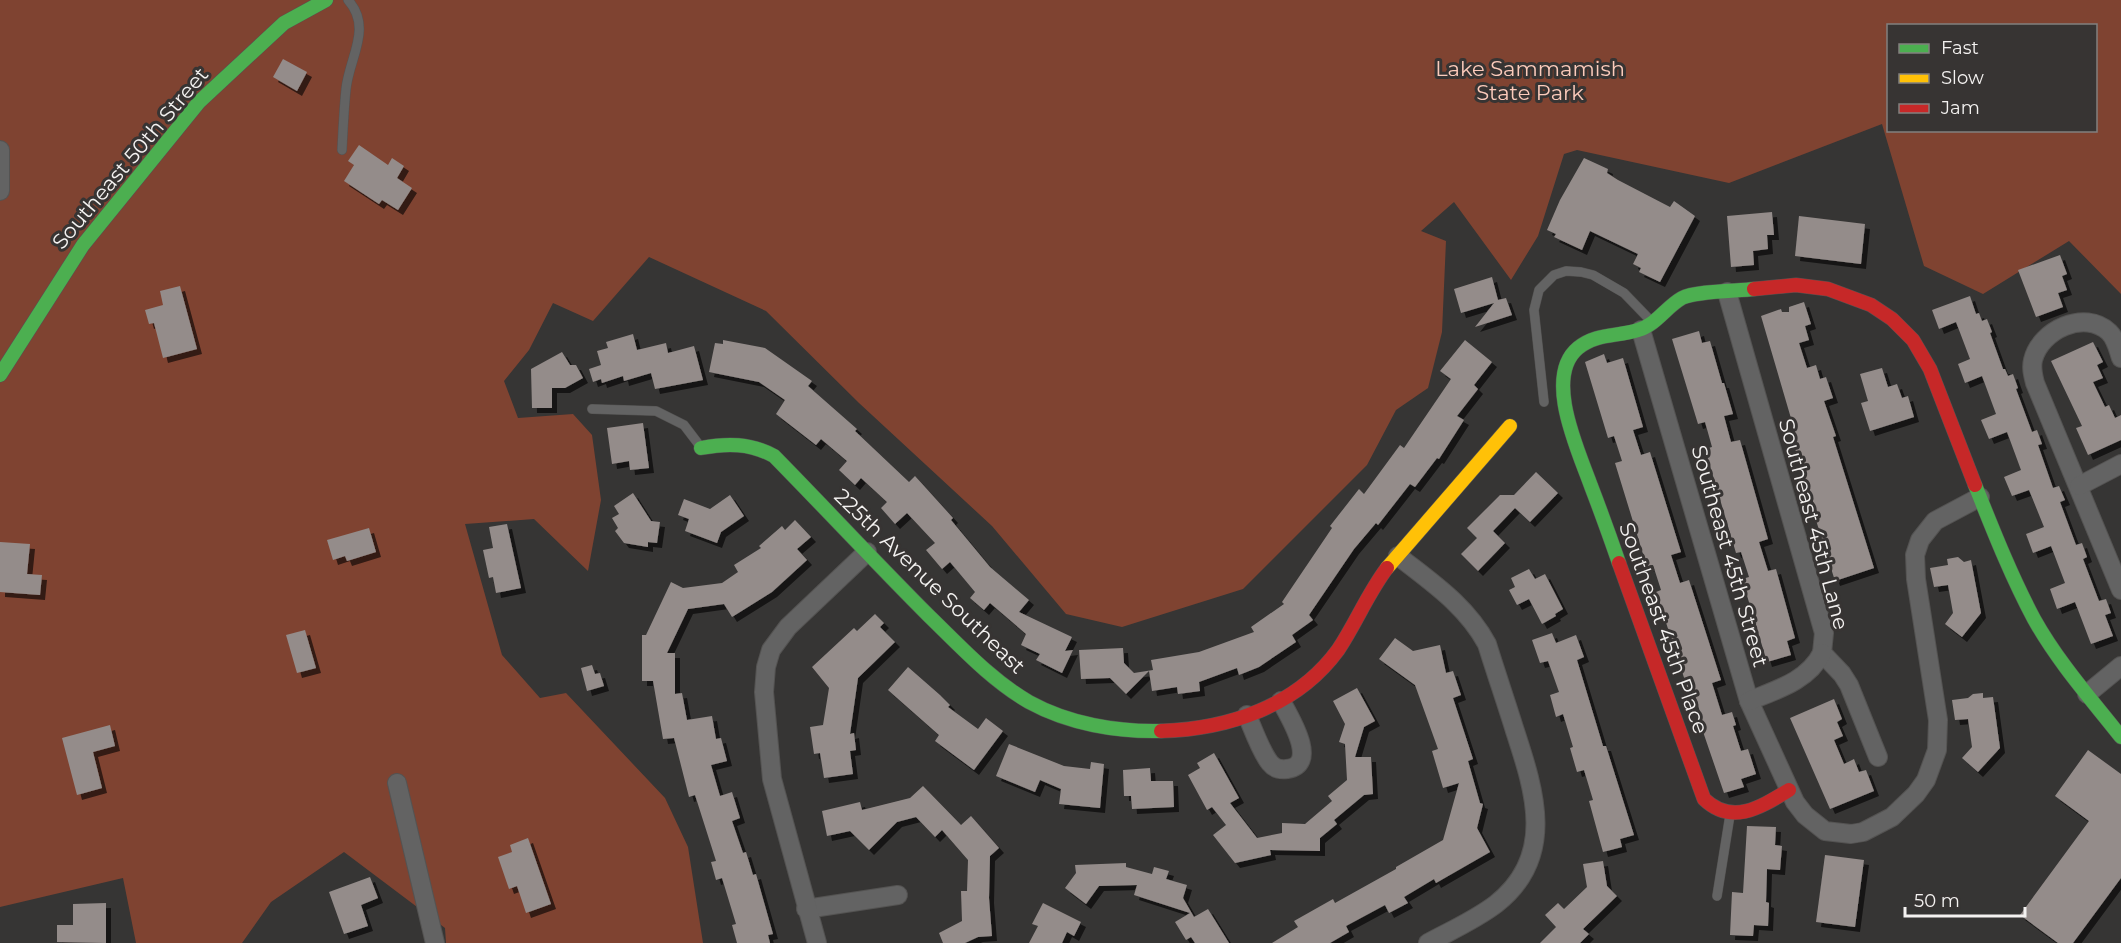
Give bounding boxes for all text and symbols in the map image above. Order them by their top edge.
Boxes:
legend [1887,24,2097,132]
text: Fast [1941,37,1979,59]
park label: Lake Sammamish State Park [1435,56,1625,105]
street label: Southeast 50th Street [47,62,213,254]
text: Slow [1941,67,1984,89]
text: Jam [1940,97,1980,119]
street label: Southeast 45th Lane [1774,416,1854,632]
street label: Southeast 45th Street [1686,442,1774,670]
street label: 225th Avenue Southeast [830,483,1030,679]
street label: Southeast 45th Place [1614,519,1714,737]
scale bar [1905,880,2025,918]
text: 50 m [1914,890,1960,912]

